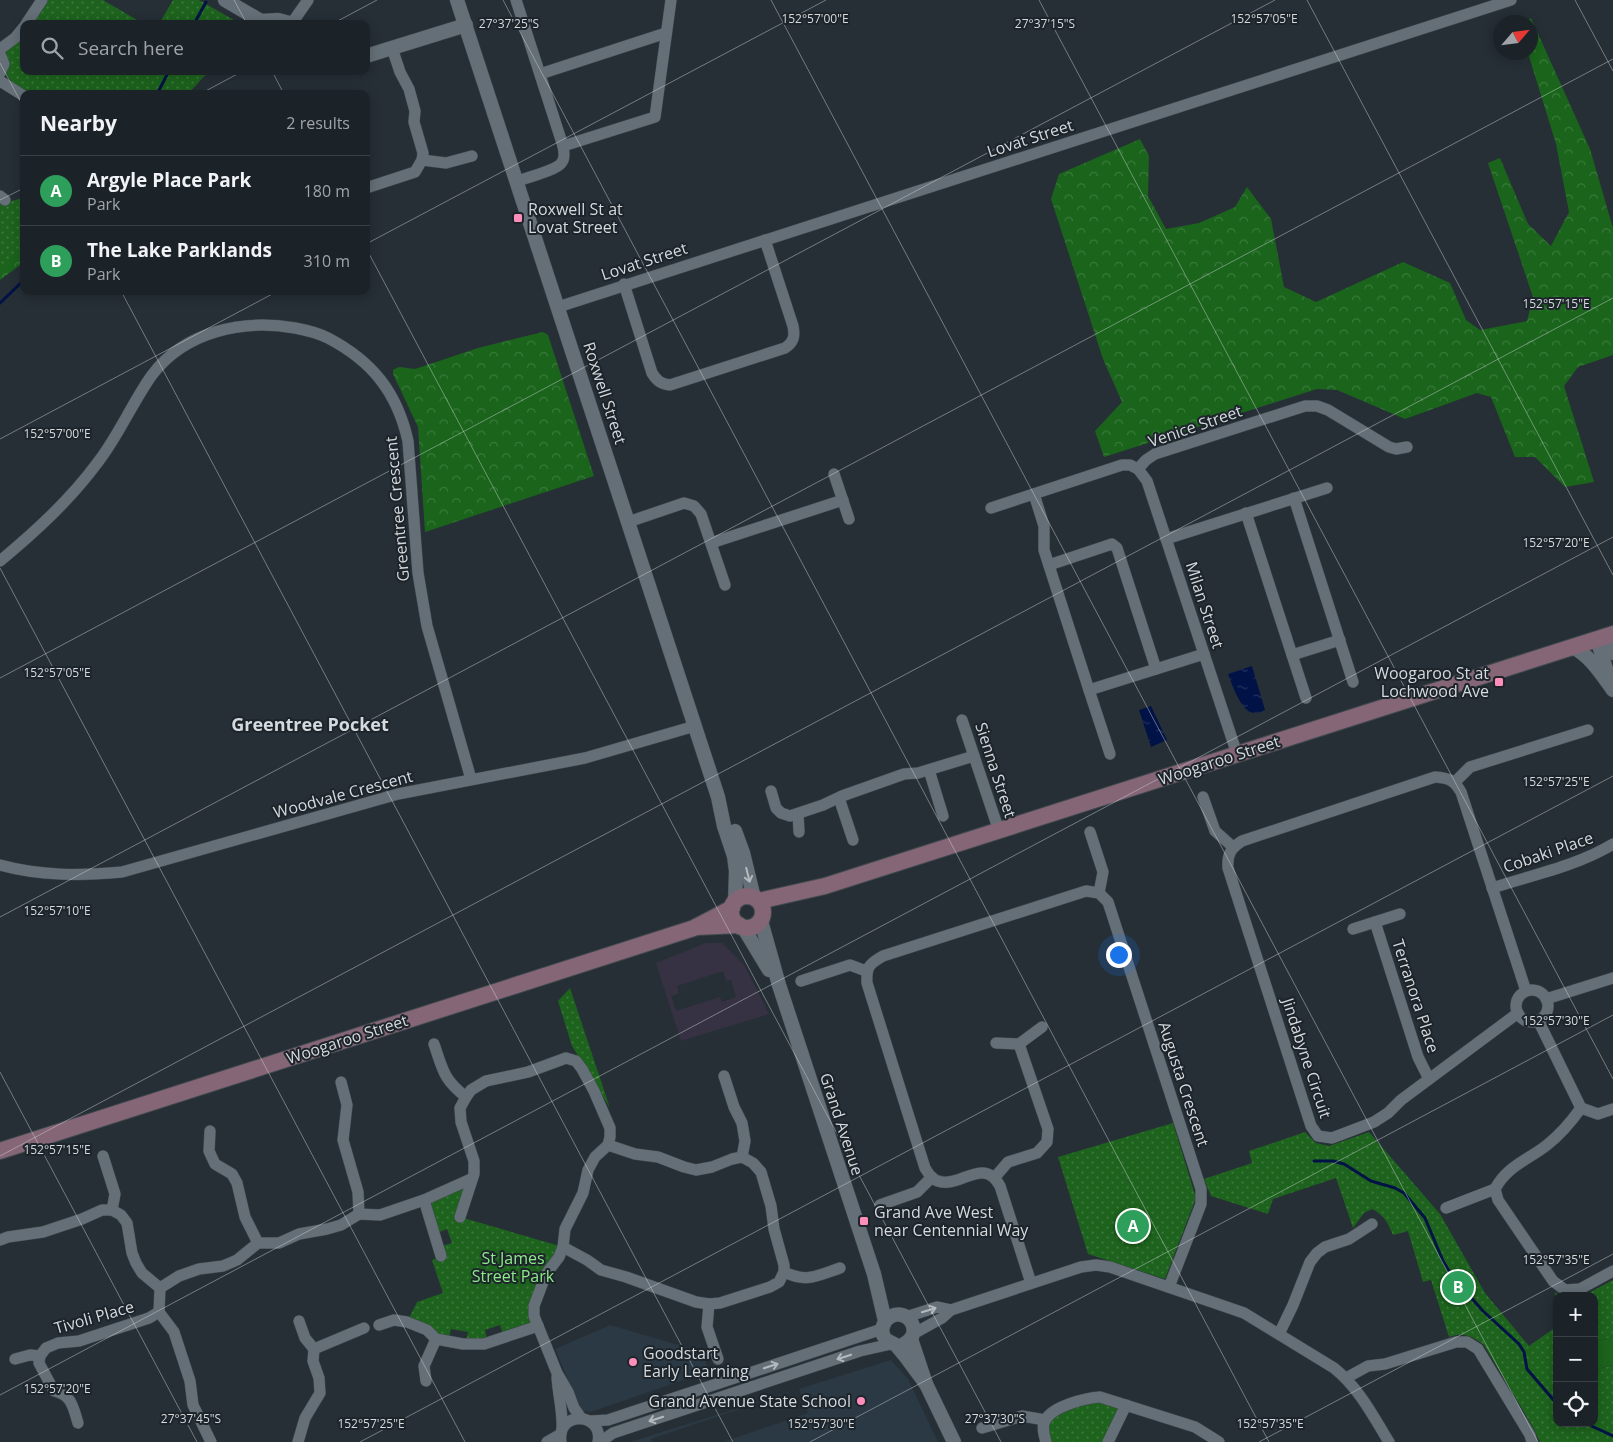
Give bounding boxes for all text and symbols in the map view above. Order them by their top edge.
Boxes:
text: 152°57'00"E [781,10,849,27]
text: 152°57'05"E [1230,10,1298,27]
text: 27°37'25"S [479,15,539,32]
text: 27°37'15"S [1015,15,1075,32]
north arrow [1493,15,1538,60]
search box [20,20,370,75]
icon: search [38,34,66,62]
text: Search here [78,35,184,61]
text: Nearby [40,109,117,137]
text: 2 results [286,112,350,134]
street label: Lovat Street [984,114,1076,162]
text: Argyle Place Park [87,167,251,193]
text: A [50,180,62,202]
text: 180 m [304,180,350,202]
text: Park [87,193,120,215]
place label: Roxwell St at Lovat Street [528,198,623,238]
marker: Roxwell St at Lovat Street [512,212,524,224]
text: The Lake Parklands [87,237,272,263]
street label: Lovat Street [598,237,690,285]
text: B [51,250,61,272]
text: 310 m [304,250,350,272]
text: Park [87,263,120,285]
text: 152°57'15"E [1522,295,1590,312]
street label: Roxwell Street [578,339,632,447]
street label: Venice Street [1145,400,1245,452]
text: 152°57'00"E [23,425,91,442]
street label: Greentree Crescent [380,435,414,583]
text: 152°57'20"E [1522,534,1590,551]
street label: Milan Street [1181,559,1229,651]
place label: Woogaroo St at Lochwood Ave [1374,662,1489,702]
text: 152°57'05"E [23,664,91,681]
marker: Woogaroo St at Lochwood Ave [1493,676,1505,688]
district label: Greentree Pocket [231,712,389,736]
street label: Sienna Street [970,719,1022,821]
street label: Woogaroo Street [1156,730,1283,790]
street label: Woodvale Crescent [271,765,415,823]
text: 152°57'25"E [1522,773,1590,790]
street label: Cobaki Place [1500,826,1596,878]
one-way arrow [744,866,754,882]
text: 152°57'10"E [23,902,91,919]
street label: Terranora Place [1387,936,1445,1056]
your location [1106,942,1132,968]
street label: Jindabyne Circuit [1277,993,1337,1121]
street label: Woogaroo Street [284,1009,411,1069]
text: 152°57'30"E [1522,1012,1590,1029]
street label: Augusta Crescent [1153,1019,1215,1150]
street label: Grand Avenue [815,1070,869,1178]
text: 152°57'15"E [23,1141,91,1158]
place label: Grand Ave West near Centennial Way [874,1201,1029,1241]
pin: A [1117,1207,1149,1245]
marker: Grand Ave West near Centennial Way [858,1215,870,1227]
park label: St James Street Park [472,1247,555,1287]
text: 152°57'35"E [1522,1251,1590,1268]
pin: B [1442,1268,1474,1306]
map controls [1553,1292,1598,1427]
button: + [1553,1292,1598,1337]
street label: Tivoli Place [52,1295,136,1339]
one-way arrow [920,1304,936,1314]
button: − [1553,1337,1598,1382]
place label: Goodstart Early Learning [643,1342,749,1382]
one-way arrow [836,1353,852,1362]
marker: Goodstart Early Learning [627,1356,639,1368]
one-way arrow [762,1361,778,1371]
text: 152°57'20"E [23,1380,91,1397]
button: locate [1553,1382,1598,1427]
place label: Grand Avenue State School [649,1390,851,1412]
marker: Grand Avenue State School [855,1395,867,1407]
text: 27°37'45"S [161,1410,221,1427]
text: 27°37'30"S [965,1410,1025,1427]
one-way arrow [648,1414,664,1424]
text: 152°57'25"E [337,1415,405,1432]
text: 152°57'30"E [787,1415,855,1432]
text: 152°57'35"E [1236,1415,1304,1432]

